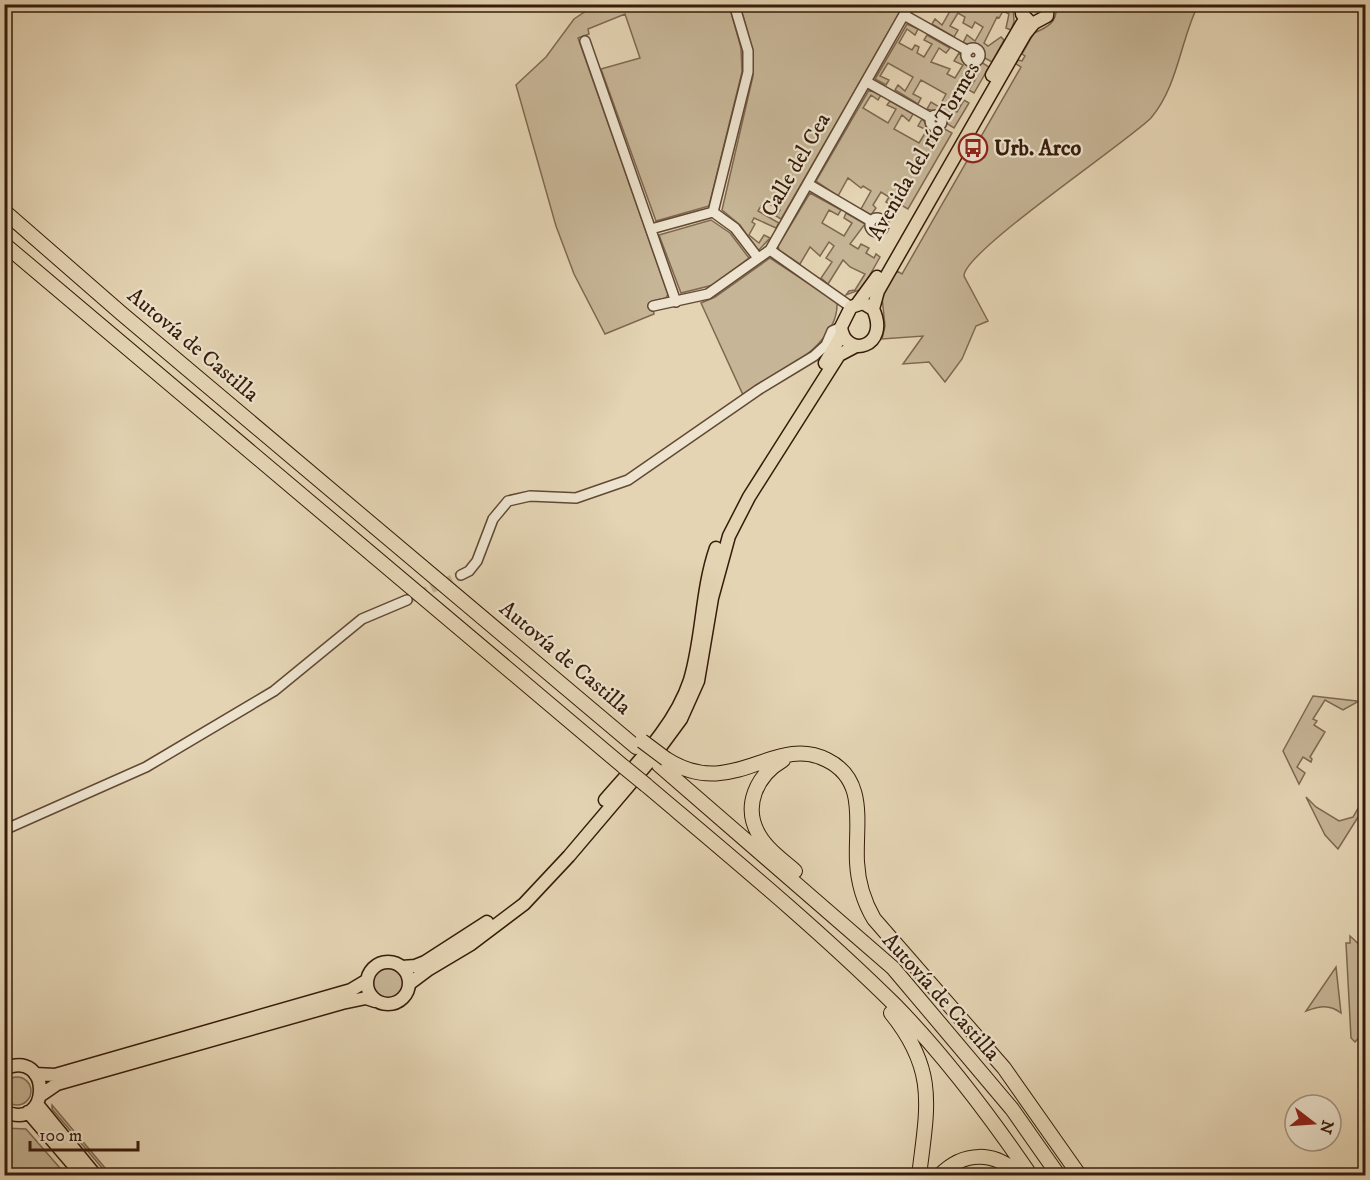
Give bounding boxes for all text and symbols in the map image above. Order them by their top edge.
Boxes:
street label: Avenida del río Tormes [862,57,986,245]
street label: Calle del Cea [755,108,837,222]
bus stop icon: Urb. Arco [957,132,989,164]
place label: Urb. Arco [994,135,1081,162]
street label: Autovía de Castilla [122,282,265,408]
street label: Autovía de Castilla [494,595,637,721]
street label: Autovía de Castilla [876,927,1006,1067]
north arrow [1283,1093,1343,1153]
scale bar [30,1114,138,1152]
text: N [1315,1118,1338,1136]
text: 100 m [39,1125,82,1147]

